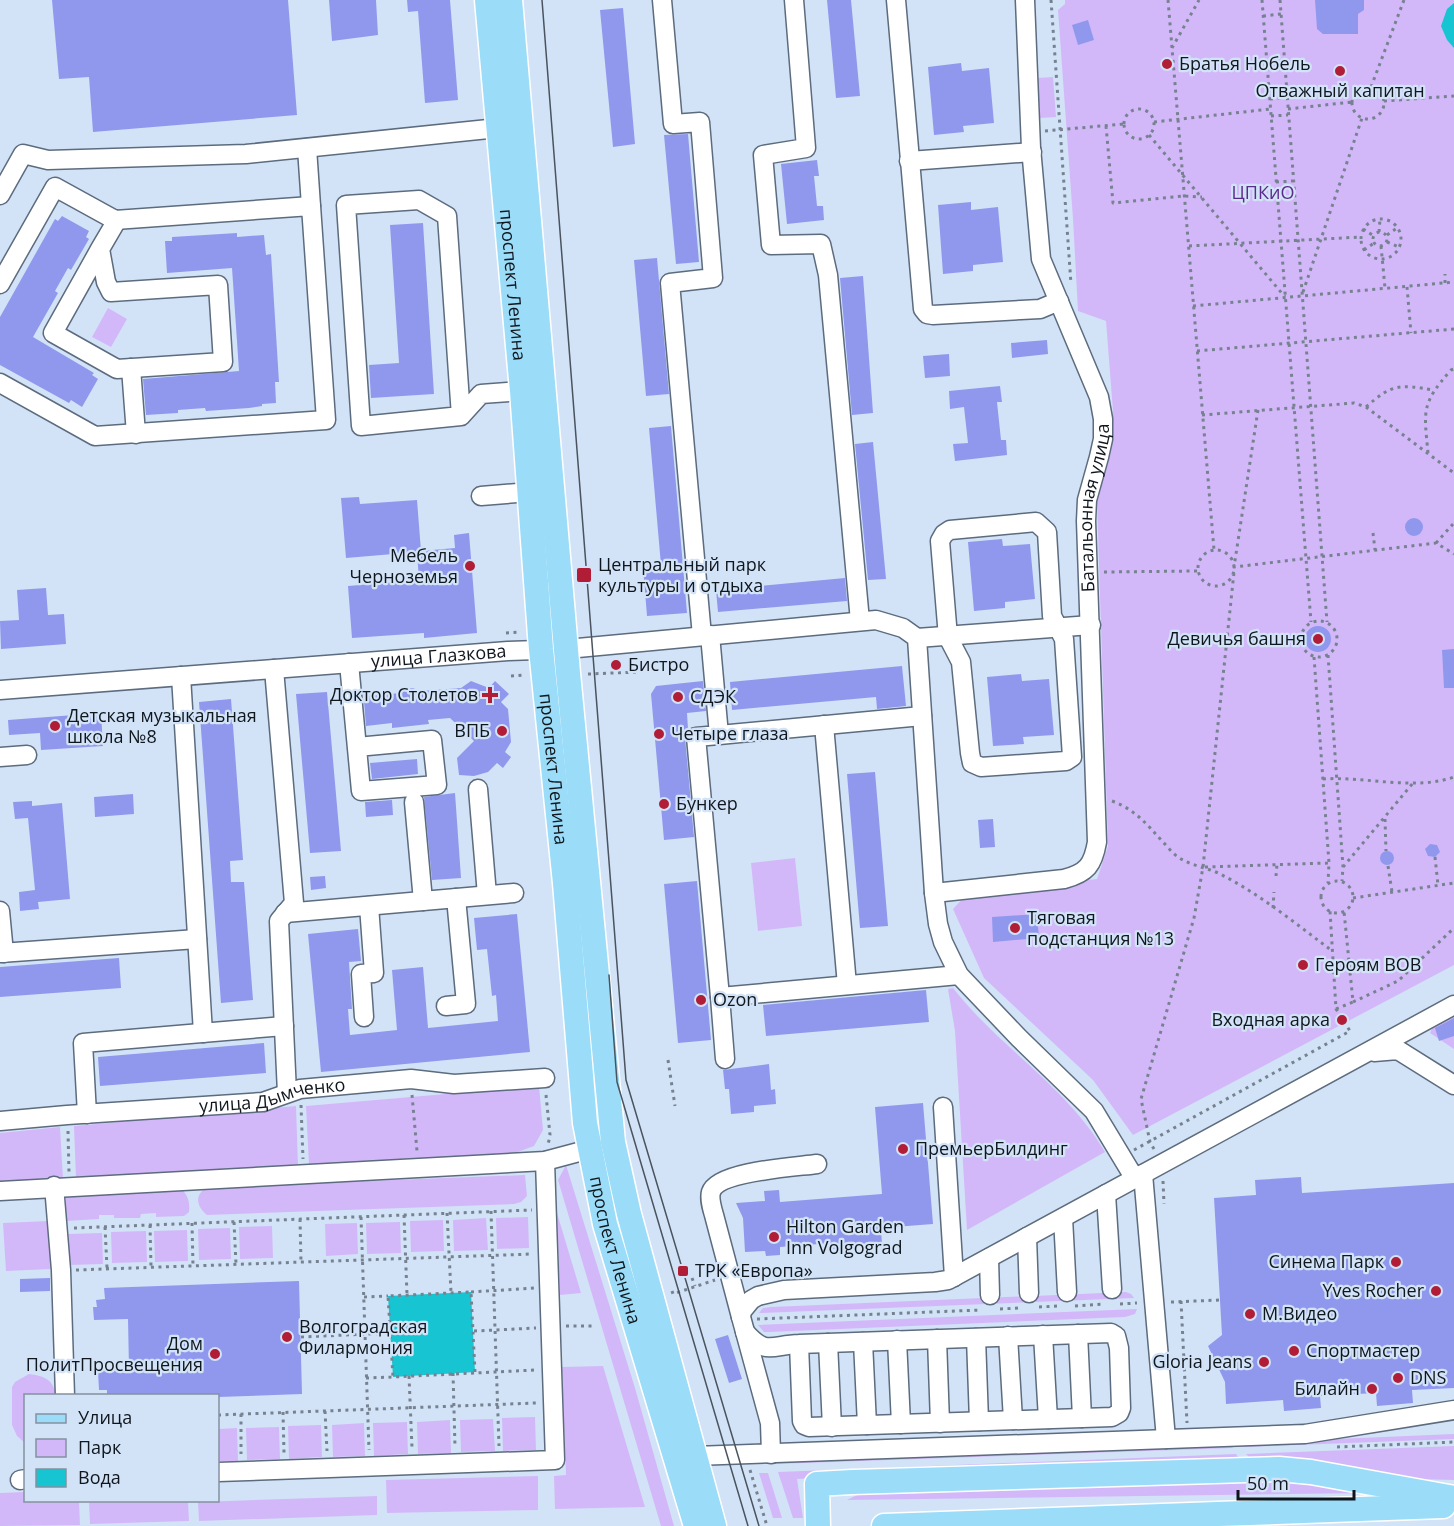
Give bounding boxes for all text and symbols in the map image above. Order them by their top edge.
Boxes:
place label: Братья Нобель [1179,51,1311,75]
marker: Братья Нобель [1160,57,1174,71]
marker: Отважный капитан [1333,64,1347,78]
place label: Отважный капитан [1255,78,1425,102]
park label: ЦПКиО [1232,180,1294,204]
street label: проспект Ленина [495,208,532,362]
street label: Батальонная улица [1073,423,1115,593]
place label: Мебель Черноземья [350,543,458,588]
place label: Центральный парк культуры и отдыха [598,552,767,597]
marker: Мебель Черноземья [463,559,477,573]
marker: Центральный парк культуры и отдыха [575,566,593,584]
place label: Девичья башня [1168,626,1306,650]
marker: Девичья башня [1311,632,1325,646]
street label: улица Глазкова [370,638,507,672]
place label: Бистро [628,652,689,676]
marker: Бистро [609,658,623,672]
place label: Доктор Столетов [330,682,478,706]
place label: СДЭК [690,684,736,708]
marker: Доктор Столетов [483,688,497,702]
marker: СДЭК [671,690,685,704]
street label: проспект Ленина [535,692,574,846]
place label: Детская музыкальная школа №8 [67,703,257,748]
place label: ВПБ [454,718,490,742]
marker: Детская музыкальная школа №8 [48,719,62,733]
place label: Четыре глаза [671,721,788,745]
marker: ВПБ [495,724,509,738]
marker: Четыре глаза [652,727,666,741]
place label: Бункер [676,791,738,815]
marker: Бункер [657,797,671,811]
place label: Тяговая подстанция №13 [1027,905,1174,950]
marker: Тяговая подстанция №13 [1008,921,1022,935]
place label: Героям ВОВ [1315,952,1421,976]
marker: Героям ВОВ [1296,958,1310,972]
place label: Ozon [713,987,757,1011]
marker: Ozon [694,993,708,1007]
place label: Входная арка [1211,1007,1330,1031]
marker: Входная арка [1335,1013,1349,1027]
street label: улица Дымченко [198,1072,346,1117]
place label: ПремьерБилдинг [915,1136,1068,1160]
marker: ПремьерБилдинг [896,1142,910,1156]
street label: проспект Ленина [585,1174,647,1327]
place label: Hilton Garden Inn Volgograd [786,1214,904,1259]
marker: Hilton Garden Inn Volgograd [767,1230,781,1244]
place label: Синема Парк [1268,1249,1385,1273]
marker: Синема Парк [1389,1255,1403,1269]
place label: ТРК «Европа» [695,1258,813,1282]
marker: ТРК «Европа» [676,1264,690,1278]
place label: Yves Rocher [1323,1278,1425,1302]
marker: Yves Rocher [1429,1284,1443,1298]
place label: М.Видео [1262,1301,1337,1325]
marker: М.Видео [1243,1307,1257,1321]
place label: Волгоградская Филармония [299,1314,427,1359]
marker: Волгоградская Филармония [280,1330,294,1344]
place label: Дом ПолитПросвещения [26,1331,203,1376]
place label: Спортмастер [1306,1338,1420,1362]
marker: Спортмастер [1287,1344,1301,1358]
marker: Дом ПолитПросвещения [208,1347,222,1361]
place label: Gloria Jeans [1152,1349,1252,1373]
marker: Gloria Jeans [1257,1355,1271,1369]
place label: DNS [1410,1365,1447,1389]
marker: DNS [1391,1371,1405,1385]
place label: Билайн [1294,1376,1360,1400]
marker: Билайн [1365,1382,1379,1396]
legend [24,1394,219,1502]
text: Улица [78,1405,132,1429]
text: Парк [78,1435,122,1459]
scale bar [1238,1463,1354,1501]
text: Вода [78,1465,121,1489]
text: 50 m [1247,1471,1289,1495]

